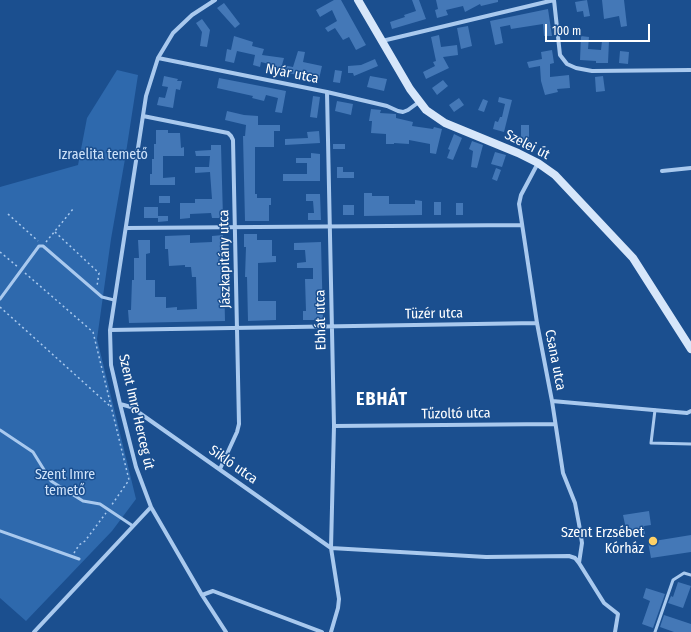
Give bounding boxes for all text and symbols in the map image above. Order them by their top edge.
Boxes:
scale bar [547,16,652,42]
text: 100 m [552,24,581,38]
street label: Nyár utca [264,61,320,87]
street label: Szelei út [502,127,552,163]
park label: Izraelita temető [58,147,148,163]
street label: Jászkapitány utca [216,209,234,309]
street label: Ebhát utca [312,290,330,350]
street label: Tüzér utca [405,305,463,323]
street label: Csana utca [541,328,569,392]
street label: Szent Imre Herceg út [115,353,157,471]
district label: EBHÁT [356,389,408,411]
street label: Tűzoltó utca [421,405,491,423]
street label: Sikló utca [205,442,261,488]
park label: Szent Imre temető [35,467,95,500]
place label: Szent Erzsébet Kórház [561,525,644,558]
marker: Szent Erzsébet Kórház [647,535,659,547]

